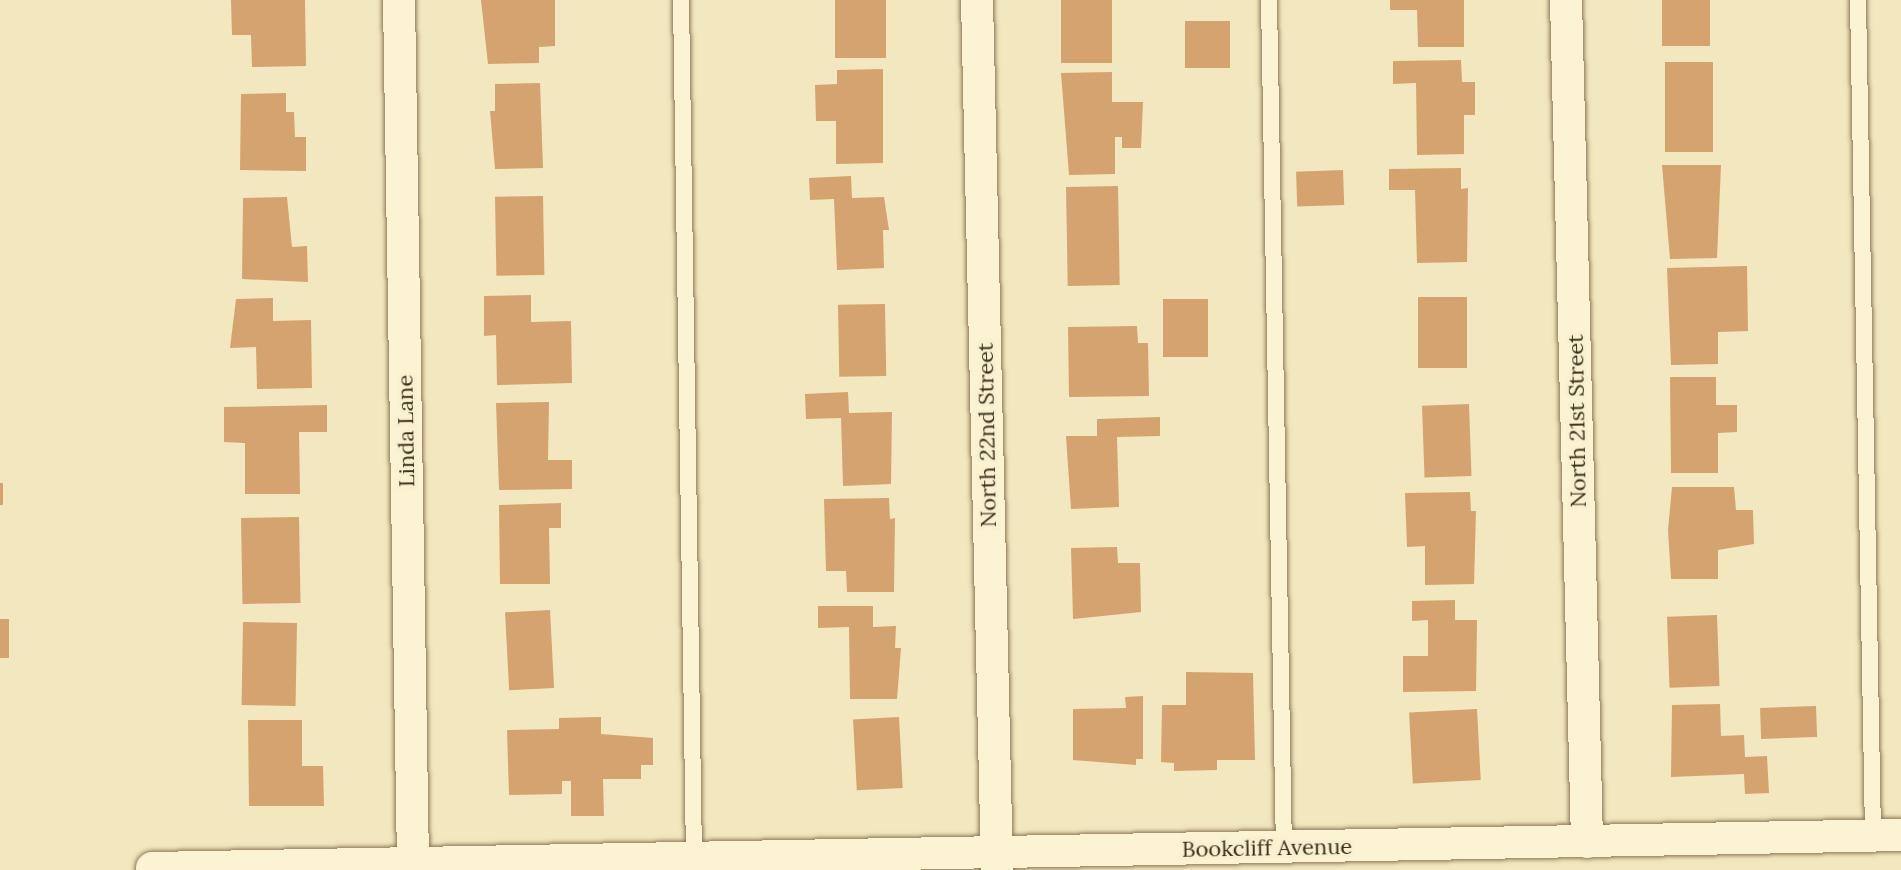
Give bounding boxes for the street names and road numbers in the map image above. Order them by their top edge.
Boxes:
street label: North 21st Street [1562,334,1592,508]
street label: North 22nd Street [972,342,1002,528]
street label: Linda Lane [392,375,420,487]
street label: Bookcliff Avenue [1182,833,1352,863]

